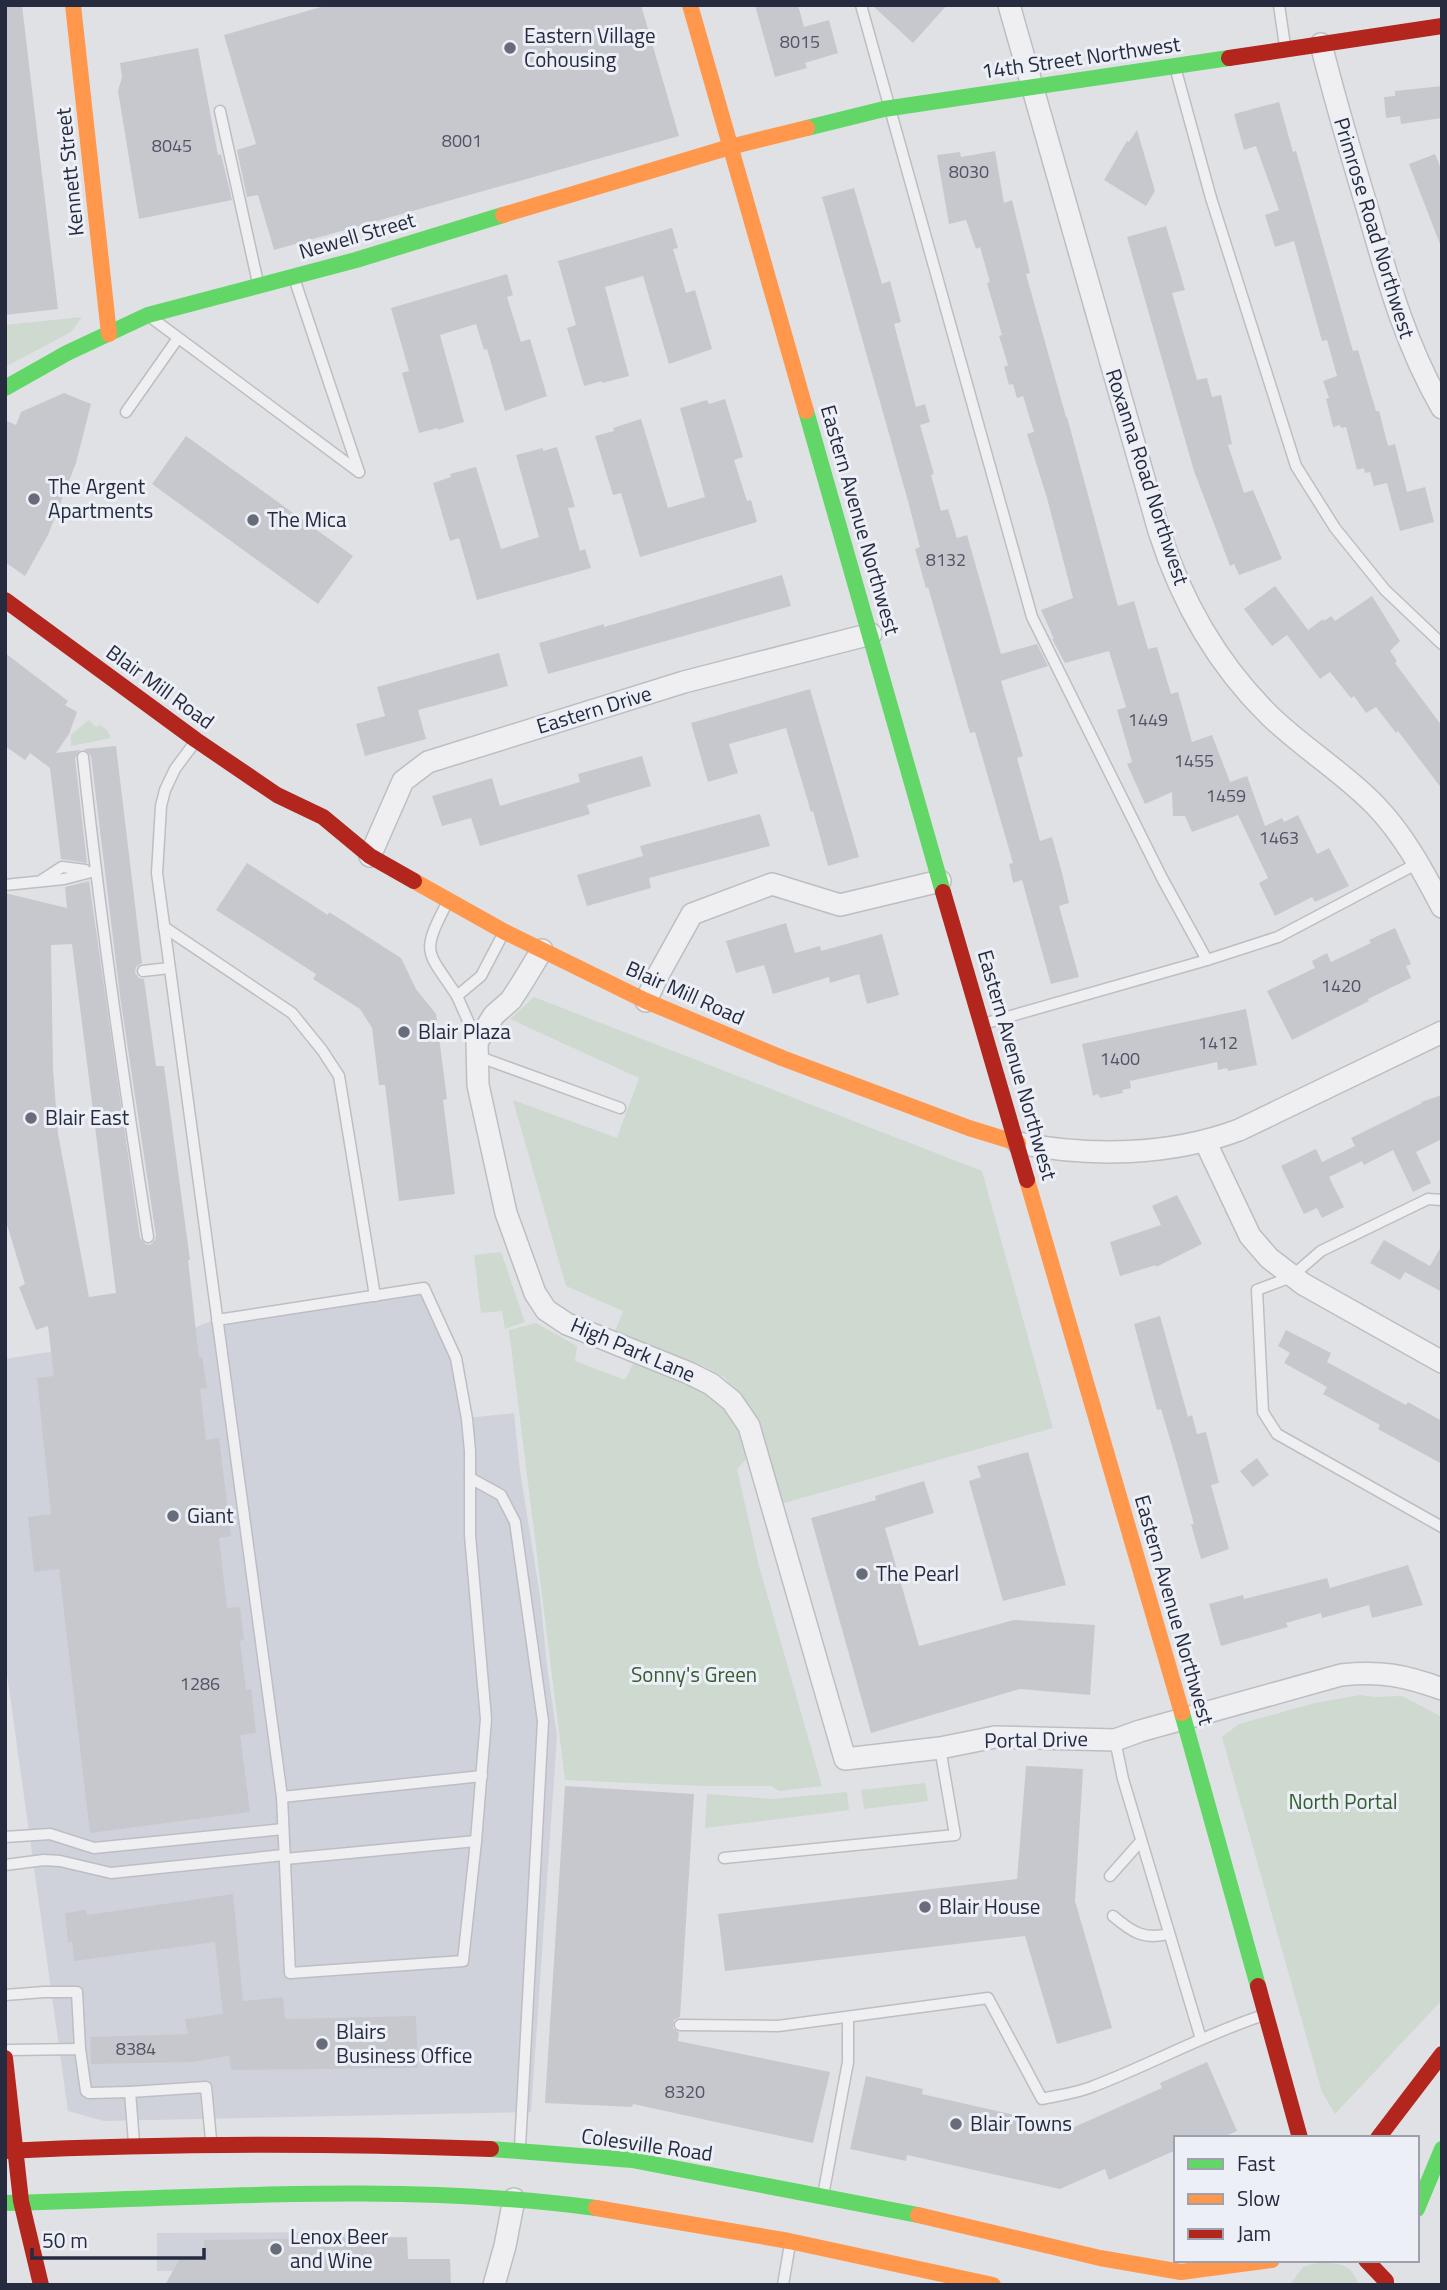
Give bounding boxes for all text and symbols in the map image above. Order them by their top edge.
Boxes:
place label: Eastern Village Cohousing [524,19,655,75]
street label: 14th Street Northwest [980,27,1183,87]
house number: 8015 [780,28,820,55]
marker: Eastern Village Cohousing [502,40,518,56]
street label: Kennett Street [46,106,92,238]
street label: Primrose Road Northwest [1326,113,1424,343]
house number: 8001 [442,127,482,154]
house number: 8045 [152,132,192,159]
house number: 8030 [949,158,989,185]
street label: Newell Street [295,203,419,267]
street label: Roxanna Road Northwest [1098,364,1198,590]
street label: Eastern Avenue Northwest [813,401,909,639]
place label: The Argent Apartments [48,470,153,526]
marker: The Argent Apartments [26,491,42,507]
place label: The Mica [267,503,347,535]
marker: The Mica [245,512,261,528]
house number: 8132 [926,546,966,573]
street label: Blair Mill Road [100,636,221,736]
street label: Eastern Drive [532,676,655,742]
house number: 1449 [1128,706,1168,733]
house number: 1455 [1174,747,1214,774]
house number: 1459 [1206,782,1246,809]
house number: 1463 [1259,824,1299,851]
street label: Eastern Avenue Northwest [970,946,1066,1184]
street label: Blair Mill Road [621,952,750,1032]
house number: 1420 [1321,972,1361,999]
place label: Blair Plaza [418,1015,511,1047]
marker: Blair Plaza [396,1024,412,1040]
house number: 1412 [1198,1029,1238,1056]
house number: 1400 [1100,1045,1140,1072]
place label: Blair East [45,1101,130,1133]
marker: Blair East [23,1110,39,1126]
street label: High Park Lane [566,1308,701,1390]
street label: Eastern Avenue Northwest [1127,1491,1223,1729]
place label: Giant [187,1499,234,1531]
marker: Giant [165,1508,181,1524]
place label: The Pearl [876,1557,959,1589]
marker: The Pearl [854,1566,870,1582]
park label: Sonny's Green [631,1658,757,1690]
house number: 1286 [180,1670,220,1697]
street label: Portal Drive [984,1722,1088,1756]
park label: North Portal [1288,1785,1398,1817]
place label: Blair House [939,1890,1040,1922]
marker: Blair House [917,1899,933,1915]
place label: Blairs Business Office [336,2015,472,2071]
house number: 8384 [116,2035,156,2062]
marker: Blairs Business Office [314,2036,330,2052]
house number: 8320 [665,2078,705,2105]
place label: Blair Towns [970,2107,1072,2139]
marker: Blair Towns [948,2116,964,2132]
street label: Colesville Road [579,2119,715,2169]
legend [1174,2136,1419,2262]
text: Fast [1237,2147,1276,2179]
text: Slow [1237,2182,1280,2214]
scale bar [32,2216,203,2260]
text: Jam [1237,2217,1271,2249]
place label: Lenox Beer and Wine [290,2220,388,2276]
text: 50 m [42,2224,88,2256]
marker: Lenox Beer and Wine [268,2241,284,2257]

